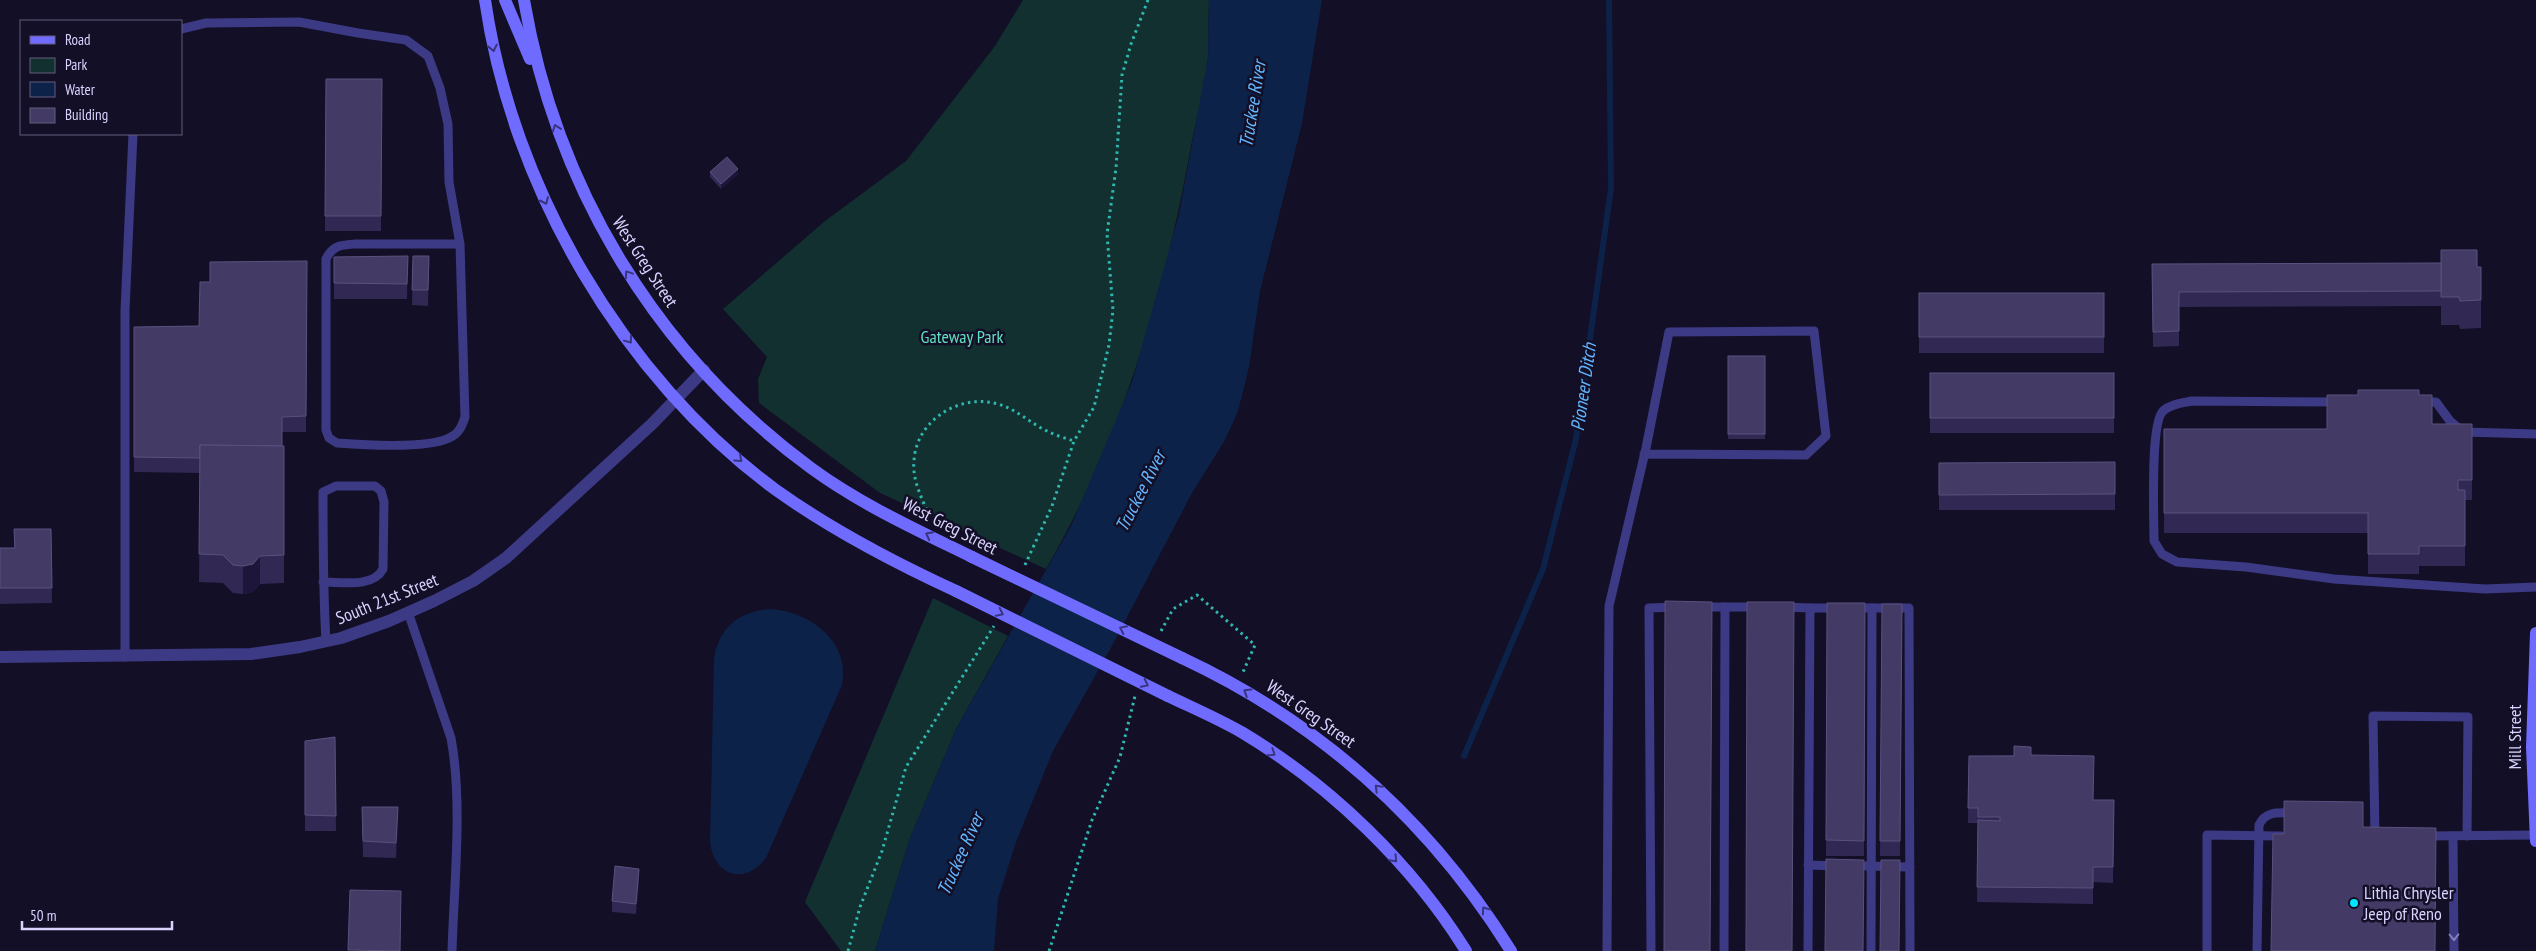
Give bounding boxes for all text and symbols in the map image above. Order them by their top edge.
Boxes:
legend [20,20,182,135]
text: Road [65,30,91,49]
one-way arrow [488,43,498,52]
text: Park [65,55,87,74]
water label: Truckee River [1233,56,1271,149]
text: Water [65,80,96,99]
text: Building [65,105,108,124]
one-way arrow [552,125,562,133]
one-way arrow [539,196,550,205]
street label: West Greg Street [608,212,683,311]
one-way arrow [625,270,635,279]
park label: Gateway Park [921,325,1003,348]
one-way arrow [623,334,632,344]
water label: Pioneer Ditch [1565,340,1601,432]
water label: Truckee River [1109,444,1172,535]
one-way arrow [734,453,743,462]
street label: West Greg Street [899,492,1002,559]
one-way arrow [925,531,934,541]
street label: South 21st Street [332,568,441,629]
one-way arrow [994,606,1003,616]
one-way arrow [1119,625,1128,635]
street label: West Greg Street [1262,674,1360,753]
one-way arrow [1140,678,1149,688]
one-way arrow [1244,689,1253,699]
street label: Mill Street [2503,705,2526,769]
one-way arrow [1267,747,1276,756]
one-way arrow [1375,785,1384,794]
water label: Truckee River [931,807,990,899]
one-way arrow [1388,854,1397,863]
place label: Lithia Chrysler Jeep of Reno [2363,881,2454,925]
marker: Lithia Chrysler Jeep of Reno [2348,897,2360,909]
scale bar [22,898,172,930]
text: 50 m [30,906,56,925]
one-way arrow [1482,906,1491,916]
one-way arrow [2448,934,2459,942]

